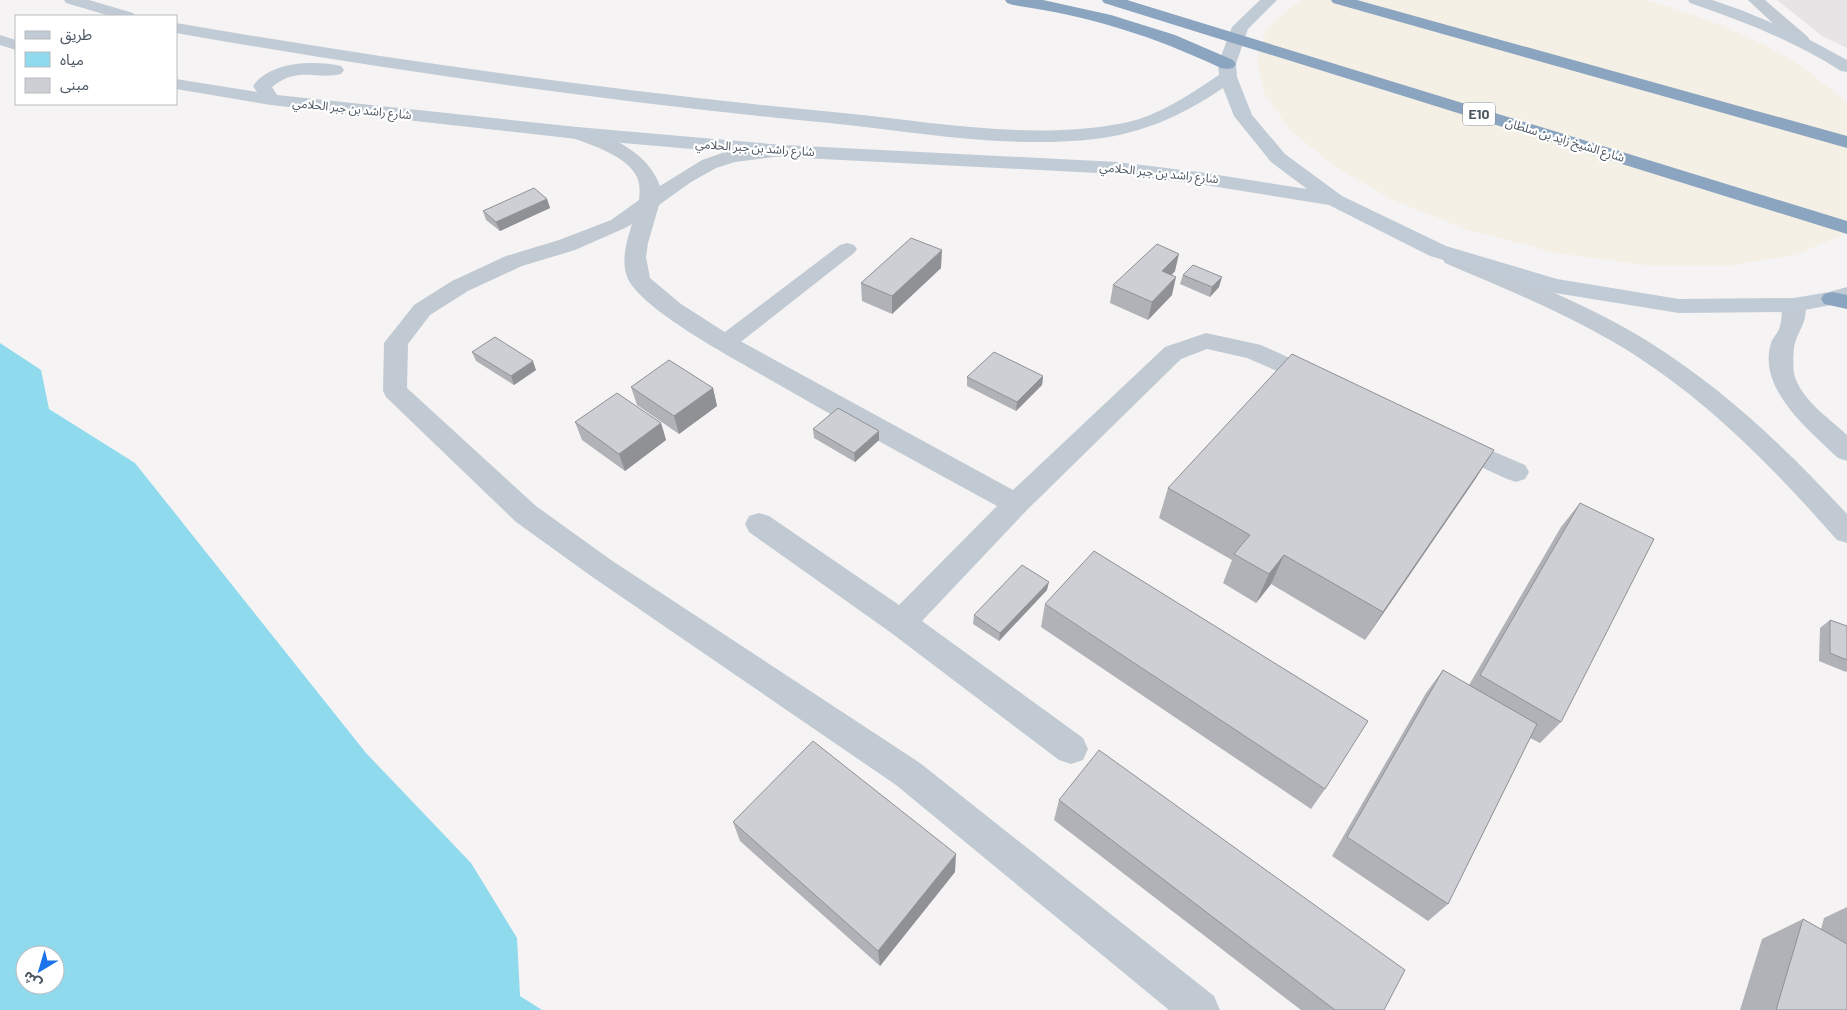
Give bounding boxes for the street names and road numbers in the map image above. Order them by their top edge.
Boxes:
street label: شارع راشد بن جبر الحلامي [292,95,412,125]
road number: E10 [1463,102,1495,126]
street label: شارع الشيخ زايد بن سلطان [1503,114,1626,167]
street label: شارع راشد بن جبر الحلامي [695,136,815,162]
street label: شارع راشد بن جبر الحلامي [1099,159,1219,189]

